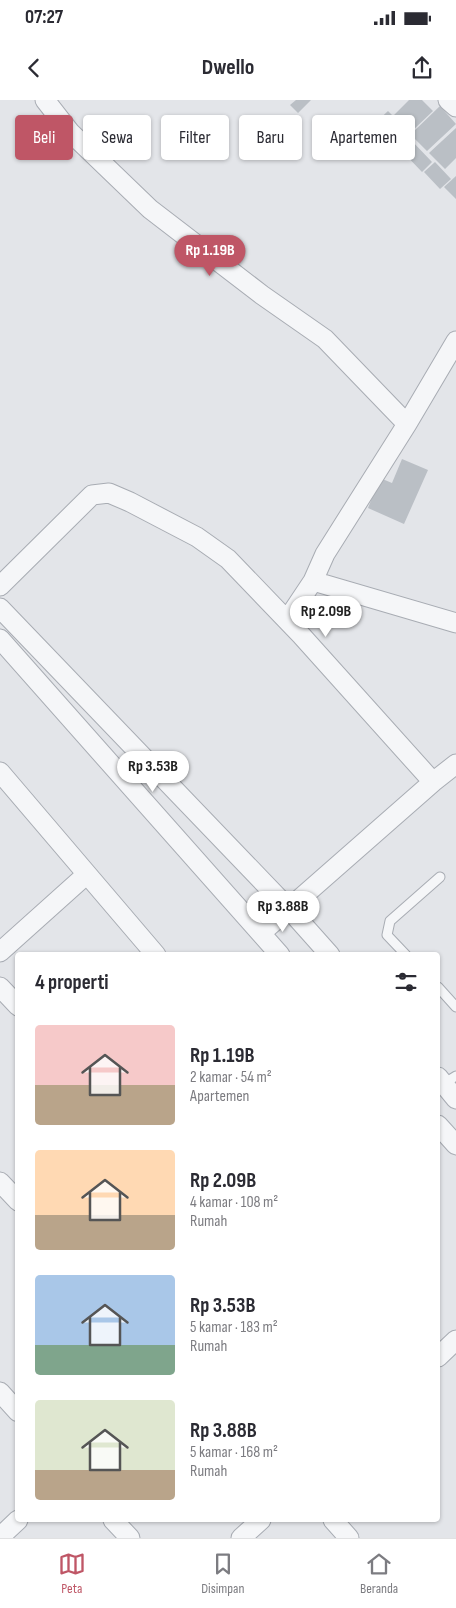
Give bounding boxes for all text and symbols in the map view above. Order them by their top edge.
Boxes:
text: 07:27 [25,6,63,29]
icon: back [20,54,48,82]
text: Dwello [202,54,254,81]
icon: share [408,54,436,82]
chip: Beli [15,115,73,160]
chip: Sewa [83,115,151,160]
chip: Filter [161,115,229,160]
chip: Baru [239,115,302,160]
chip: Apartemen [312,115,415,160]
pin: Rp 1.19B [158,234,262,277]
text: Rp 1.19B [185,241,235,260]
pin: Rp 2.09B [274,596,378,638]
text: Rp 2.09B [301,602,351,621]
pin: Rp 3.53B [101,750,205,793]
text: Rp 3.53B [128,757,178,776]
pin: Rp 3.88B [231,890,335,933]
text: Rp 3.88B [258,897,308,916]
icon: filters [392,968,420,996]
text: 4 properti [35,970,109,995]
text: Rp 1.19B [190,1043,255,1068]
icon: home [75,1045,135,1105]
text: 2 kamar · 54 m² [190,1068,272,1087]
text: Apartemen [190,1087,249,1106]
text: Rp 2.09B [190,1168,256,1193]
icon: home [75,1170,135,1230]
text: 4 kamar · 108 m² [190,1193,278,1212]
text: Rumah [190,1212,227,1231]
text: Rp 3.53B [190,1293,255,1318]
icon: home [75,1295,135,1355]
text: 5 kamar · 183 m² [190,1318,278,1337]
text: Rumah [190,1337,227,1356]
text: Rp 3.88B [190,1418,257,1443]
icon: home [75,1420,135,1480]
text: 5 kamar · 168 m² [190,1443,278,1462]
text: Rumah [190,1462,227,1481]
tab: Peta [58,1550,86,1597]
tab: Disimpan [201,1550,245,1597]
tab: Beranda [360,1550,398,1597]

